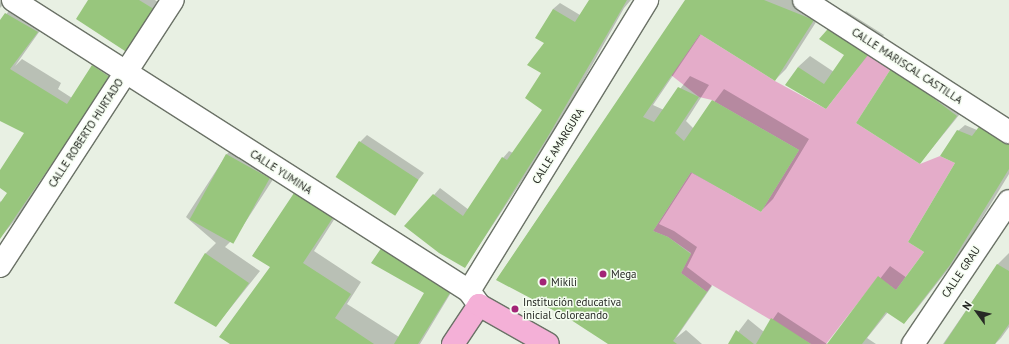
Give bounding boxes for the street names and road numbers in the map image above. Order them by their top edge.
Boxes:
street label: CALLE MARISCAL CASTILLA [849,25,965,107]
street label: CALLE ROBERTO HURTADO [46,76,126,190]
street label: CALLE AMARGURA [529,106,587,186]
street label: CALLE YUMINA [247,147,315,197]
street label: CALLE GRAU [939,244,983,300]

